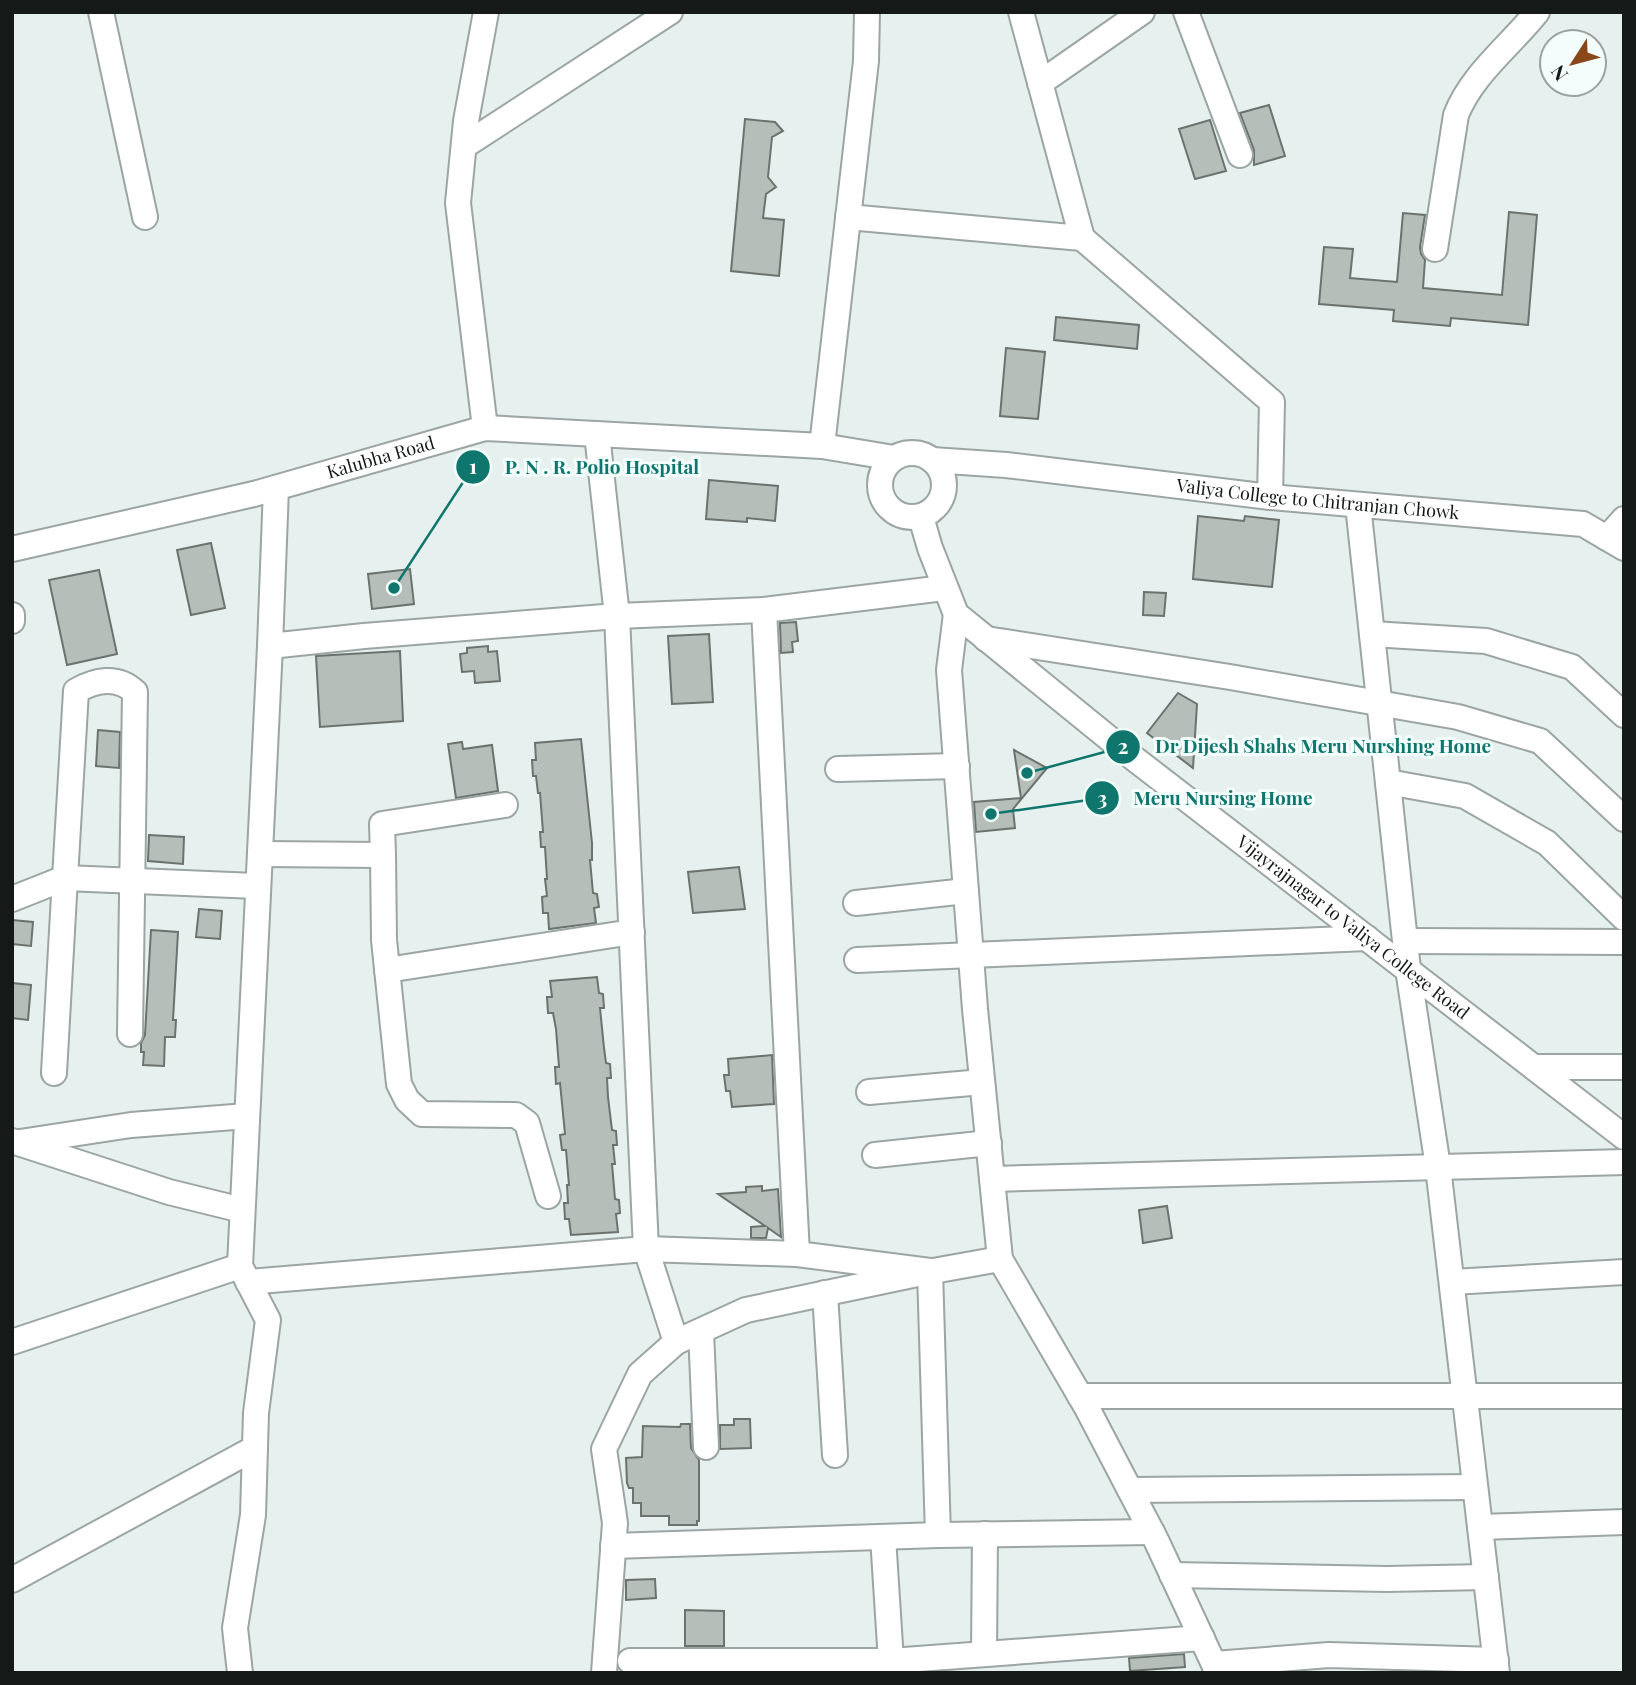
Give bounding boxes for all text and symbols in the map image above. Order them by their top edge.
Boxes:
north arrow [1538,28,1608,98]
text: N [1544,60,1573,87]
street label: Kalubha Road [324,430,438,484]
callout: P. N . R. Polio Hospital [456,447,713,487]
text: 1 [469,451,477,479]
text: P. N . R. Polio Hospital [505,453,699,479]
street label: Valiya College to Chitranjan Chowk [1174,473,1460,524]
callout: Dr Dijesh Shahs Meru Nurshing Home [1106,727,1505,767]
text: 2 [1118,731,1129,759]
text: Dr Dijesh Shahs Meru Nurshing Home [1155,732,1491,758]
callout: Meru Nursing Home [1085,778,1327,818]
text: 3 [1097,783,1107,811]
text: Meru Nursing Home [1134,784,1312,810]
street label: Vijayrajnagar to Valiya College Road [1231,829,1475,1025]

